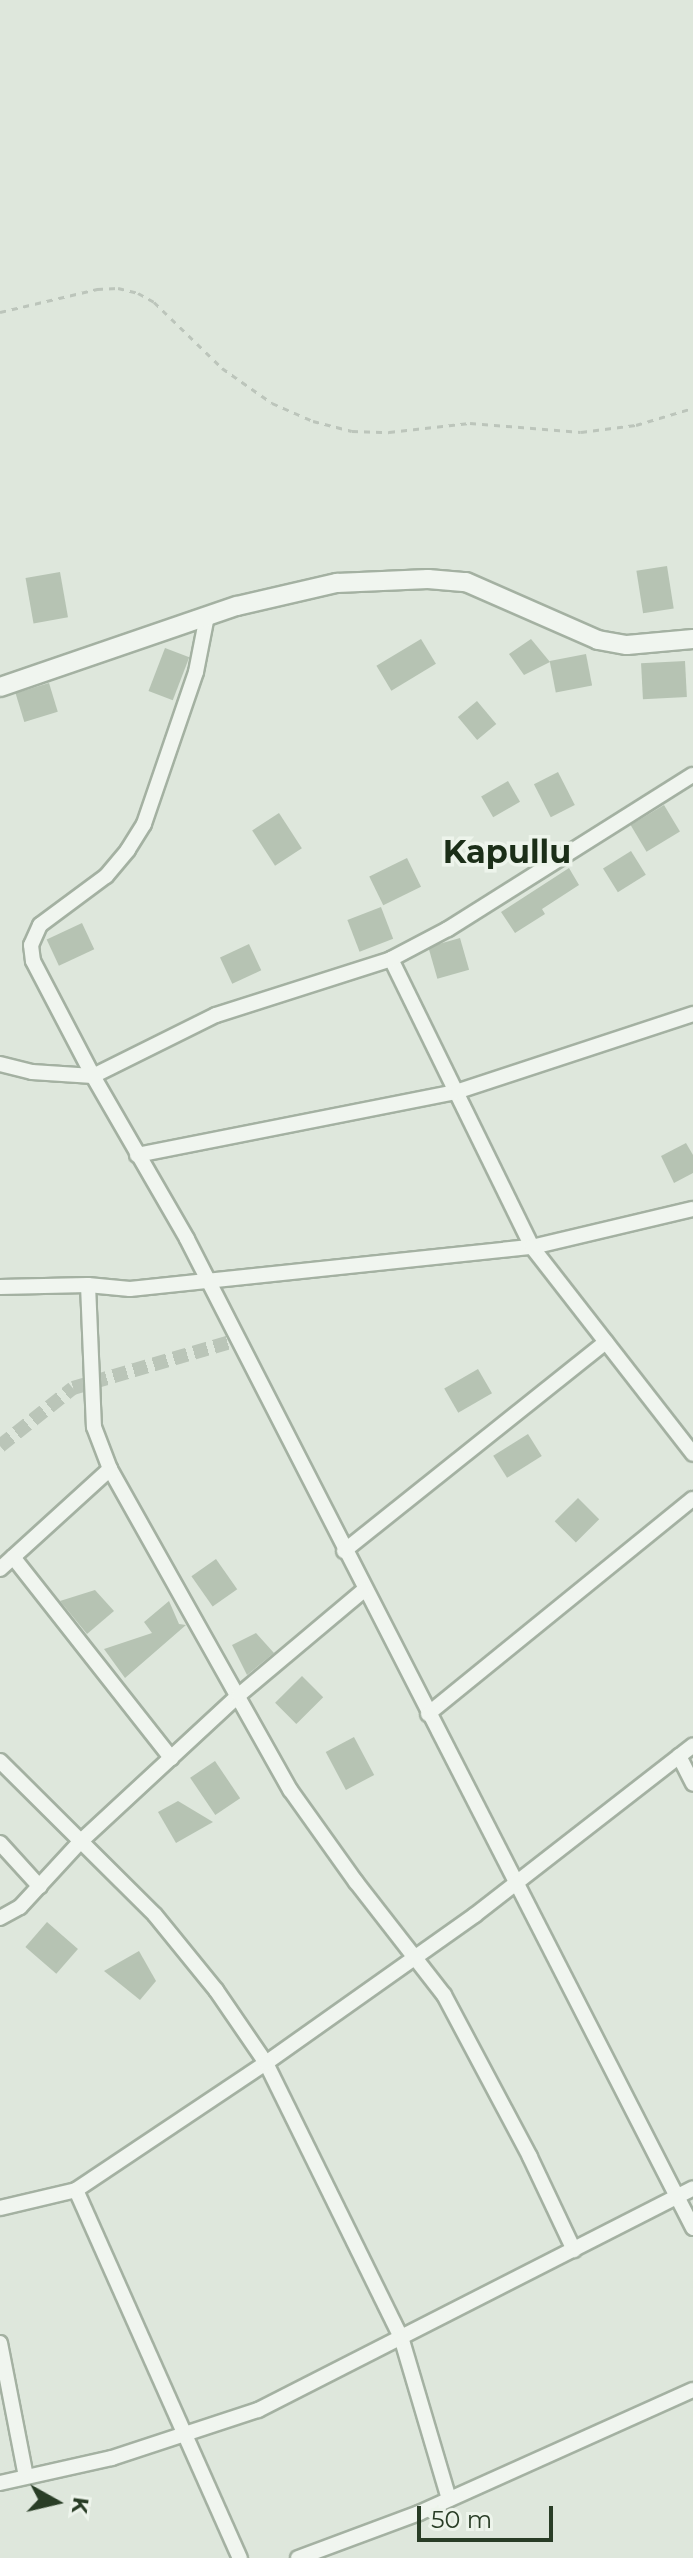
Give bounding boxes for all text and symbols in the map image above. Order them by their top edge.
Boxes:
district label: Kapullu [443,833,571,871]
north arrow [16,2462,96,2542]
scale bar [421,2490,557,2540]
text: K [66,2495,95,2515]
text: 50 m [431,2505,492,2534]

